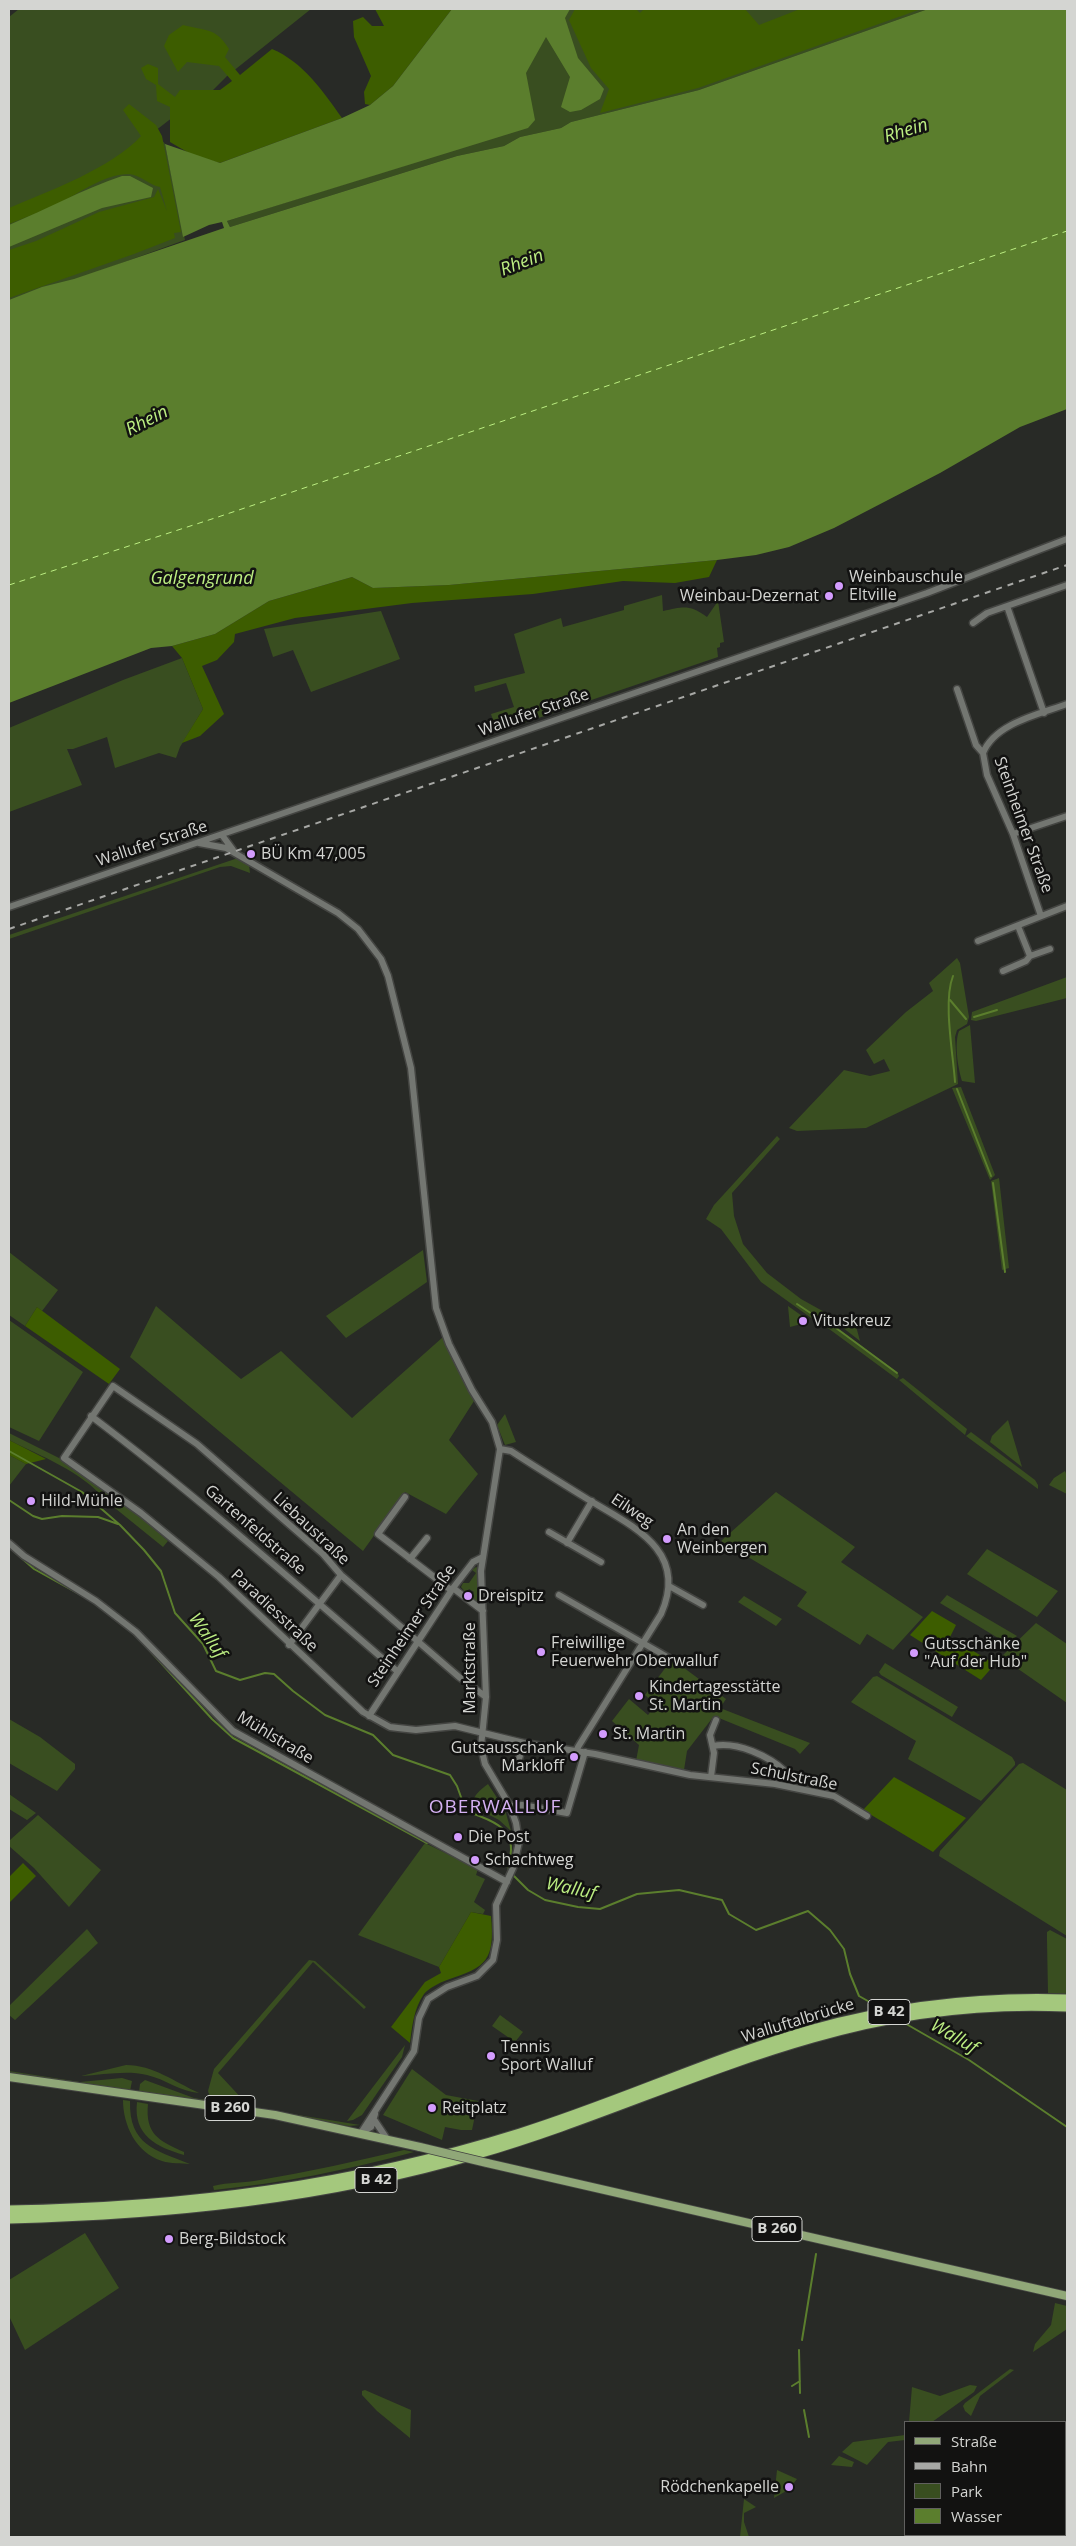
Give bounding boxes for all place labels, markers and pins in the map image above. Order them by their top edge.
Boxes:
place label: Weinbauschule Eltville [849,567,963,605]
marker: Weinbauschule Eltville [833,580,845,592]
place label: Weinbau-Dezernat [680,586,819,606]
marker: Weinbau-Dezernat [823,590,835,602]
place label: BÜ Km 47,005 [261,844,366,864]
marker: BÜ Km 47,005 [245,848,257,860]
place label: Vituskreuz [813,1311,891,1331]
marker: Vituskreuz [797,1315,809,1327]
place label: Hild-Mühle [41,1491,123,1511]
marker: Hild-Mühle [25,1495,37,1507]
place label: An den Weinbergen [677,1520,767,1558]
marker: An den Weinbergen [661,1533,673,1545]
place label: Dreispitz [478,1586,544,1606]
marker: Dreispitz [462,1590,474,1602]
place label: Freiwillige Feuerwehr Oberwalluf [551,1633,718,1671]
place label: Gutsschänke "Auf der Hub" [924,1634,1027,1672]
marker: Freiwillige Feuerwehr Oberwalluf [535,1646,547,1658]
marker: Gutsschänke "Auf der Hub" [908,1647,920,1659]
place label: Kindertagesstätte St. Martin [649,1677,780,1715]
marker: Kindertagesstätte St. Martin [633,1690,645,1702]
place label: St. Martin [613,1724,685,1744]
marker: St. Martin [597,1728,609,1740]
place label: Gutsausschank Markloff [451,1738,564,1776]
marker: Gutsausschank Markloff [568,1751,580,1763]
place label: Die Post [468,1827,529,1847]
marker: Die Post [452,1831,464,1843]
place label: Schachtweg [485,1850,573,1870]
marker: Schachtweg [469,1854,481,1866]
place label: Tennis Sport Walluf [501,2037,593,2075]
marker: Tennis Sport Walluf [485,2050,497,2062]
place label: Reitplatz [442,2098,507,2118]
marker: Reitplatz [426,2102,438,2114]
place label: Berg-Bildstock [179,2229,286,2249]
marker: Berg-Bildstock [163,2233,175,2245]
place label: Rödchenkapelle [660,2477,779,2497]
marker: Rödchenkapelle [783,2481,795,2493]

